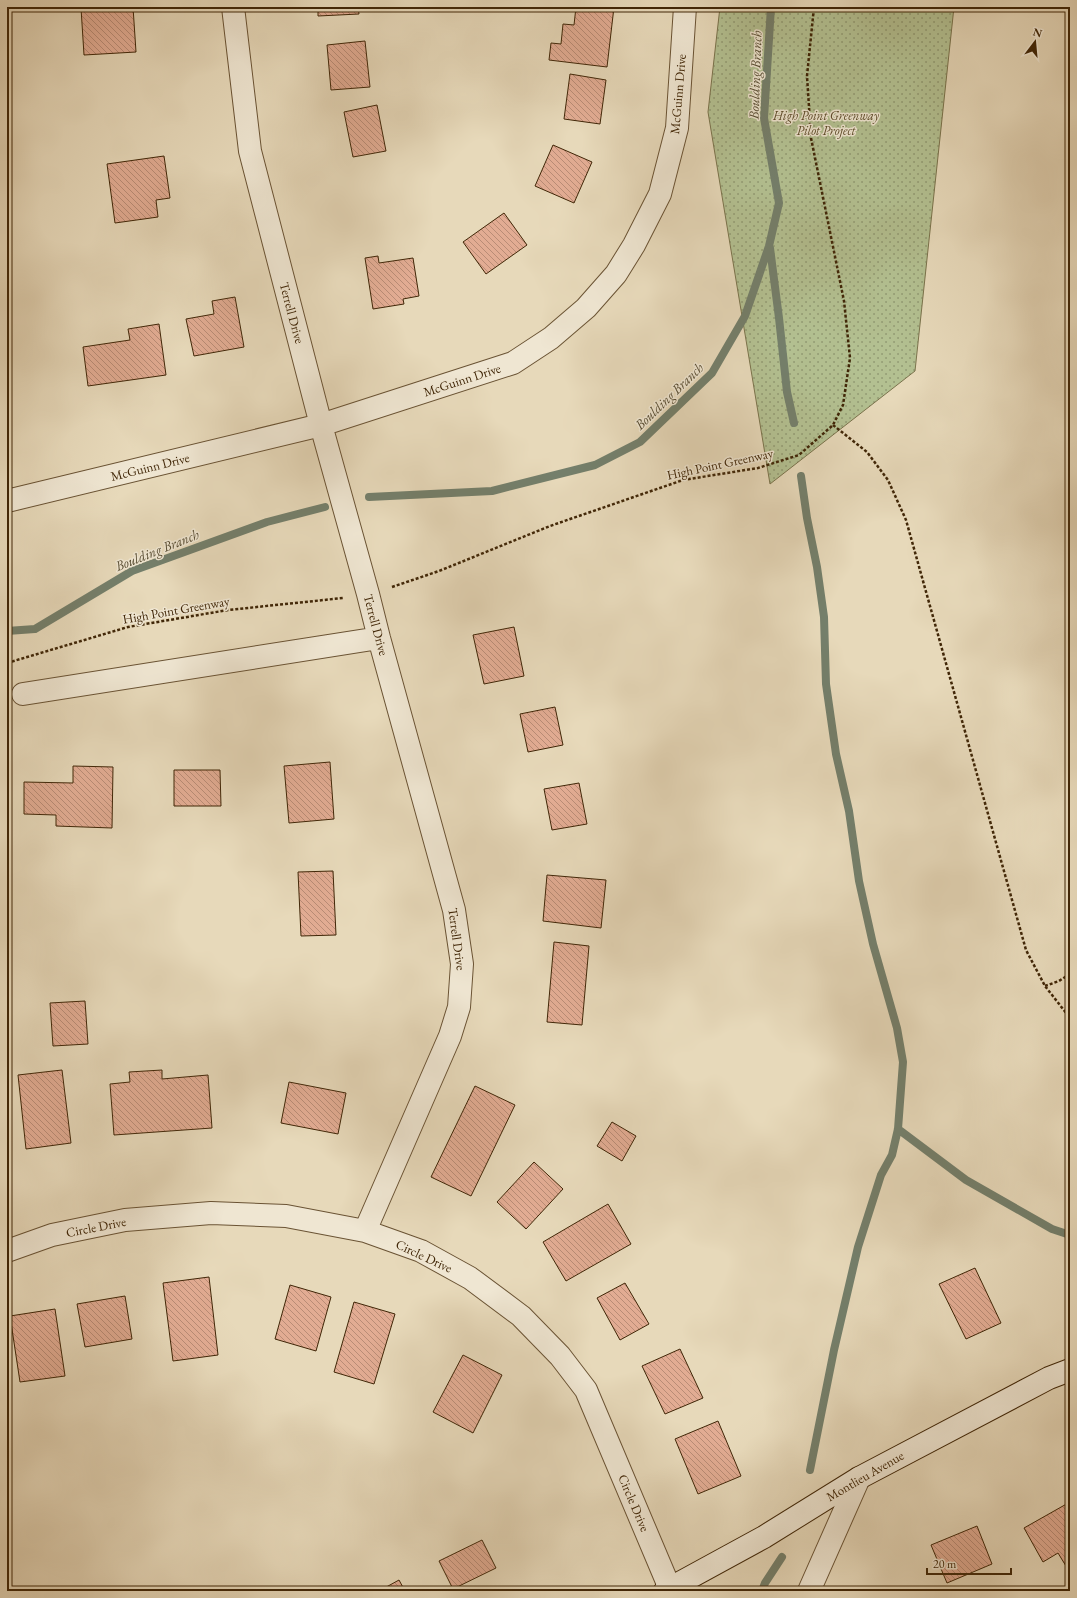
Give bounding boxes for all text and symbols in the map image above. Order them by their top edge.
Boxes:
north arrow [1015,22,1055,62]
text: N [1032,24,1044,40]
water label: Boulding Branch [744,30,766,121]
street label: McGuinn Drive [666,53,690,135]
park label: High Point Greenway Pilot Project [772,107,880,139]
street label: Terrell Drive [276,280,308,346]
street label: McGuinn Drive [421,359,503,401]
water label: Boulding Branch [630,359,707,434]
street label: High Point Greenway [665,444,775,484]
street label: McGuinn Drive [109,449,191,485]
water label: Boulding Branch [111,525,202,575]
street label: High Point Greenway [121,592,231,628]
street label: Terrell Drive [360,592,392,658]
street label: Terrell Drive [444,907,470,971]
street label: Circle Drive [65,1213,127,1241]
street label: Circle Drive [393,1235,455,1277]
street label: Montlieu Avenue [823,1447,907,1505]
street label: Circle Drive [614,1472,654,1534]
scale bar [927,1550,1011,1576]
text: 20 m [933,1556,957,1572]

